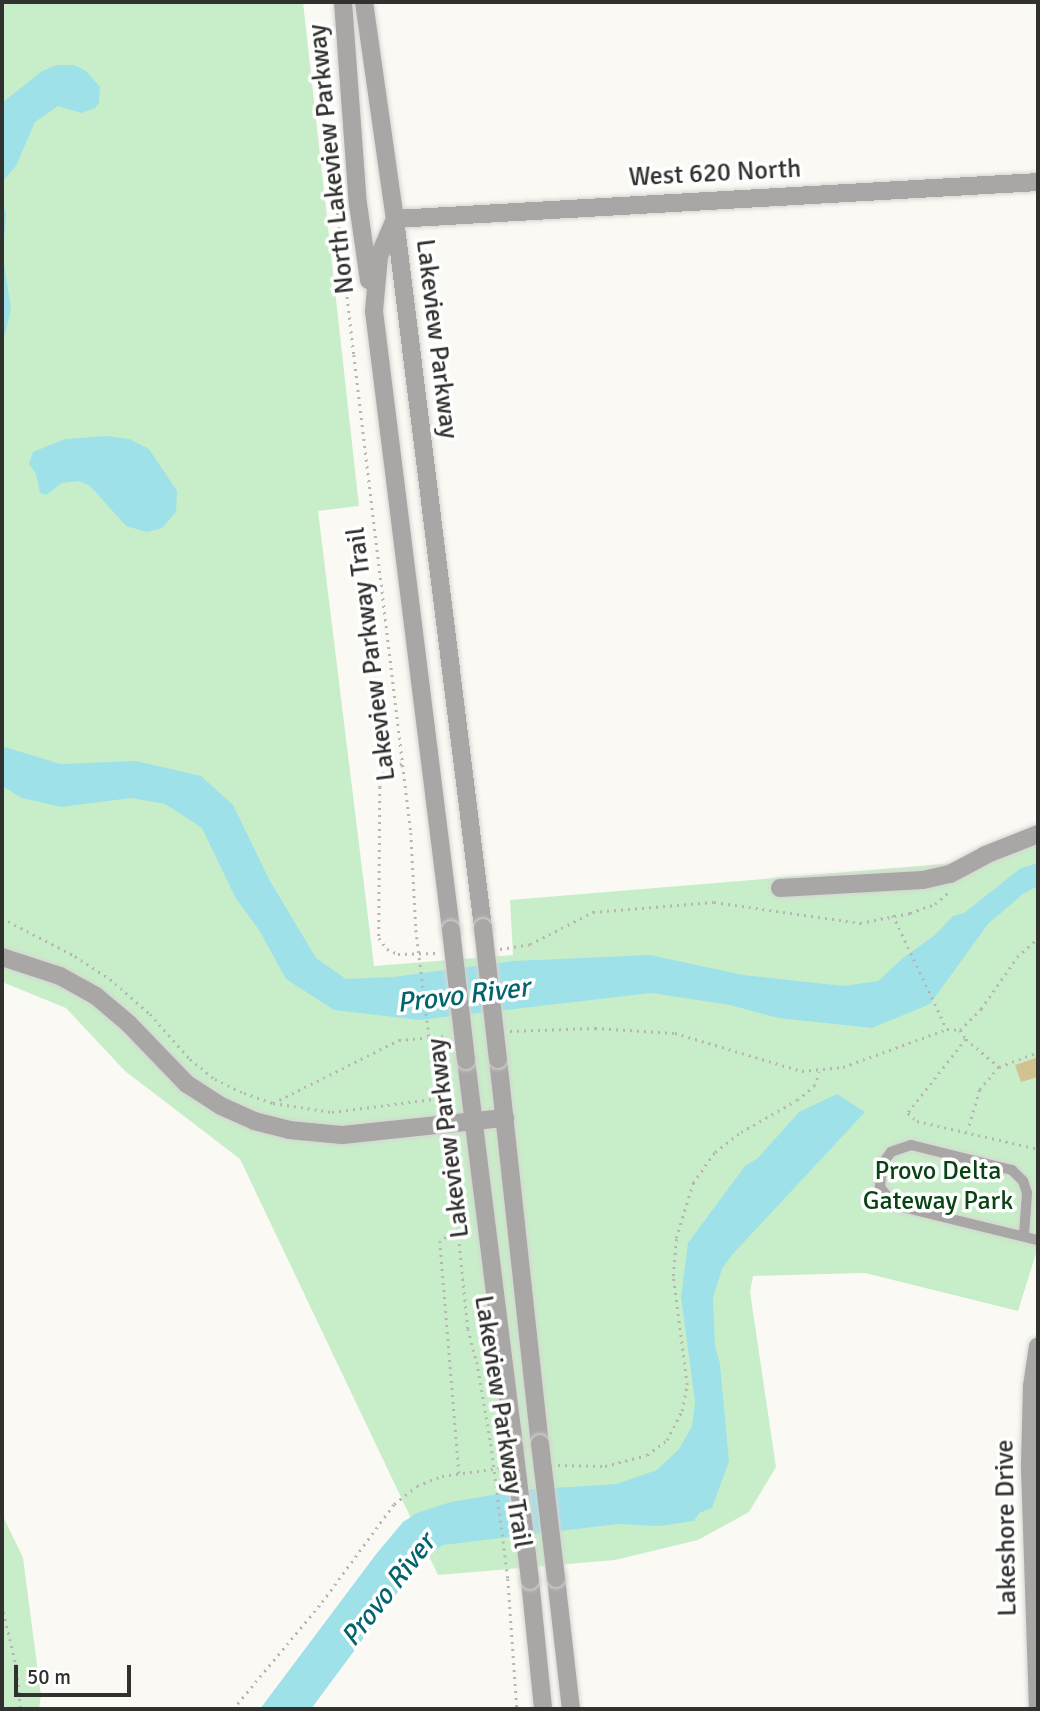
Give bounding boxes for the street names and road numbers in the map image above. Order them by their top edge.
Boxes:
street label: North Lakeview Parkway [302,22,362,296]
street label: West 620 North [628,154,802,194]
street label: Lakeview Parkway [408,237,464,441]
street label: Lakeview Parkway Trail [341,525,403,783]
street label: Lakeview Parkway [421,1036,477,1240]
street label: Lakeview Parkway Trail [467,1293,537,1551]
street label: Lakeshore Drive [990,1439,1024,1617]

